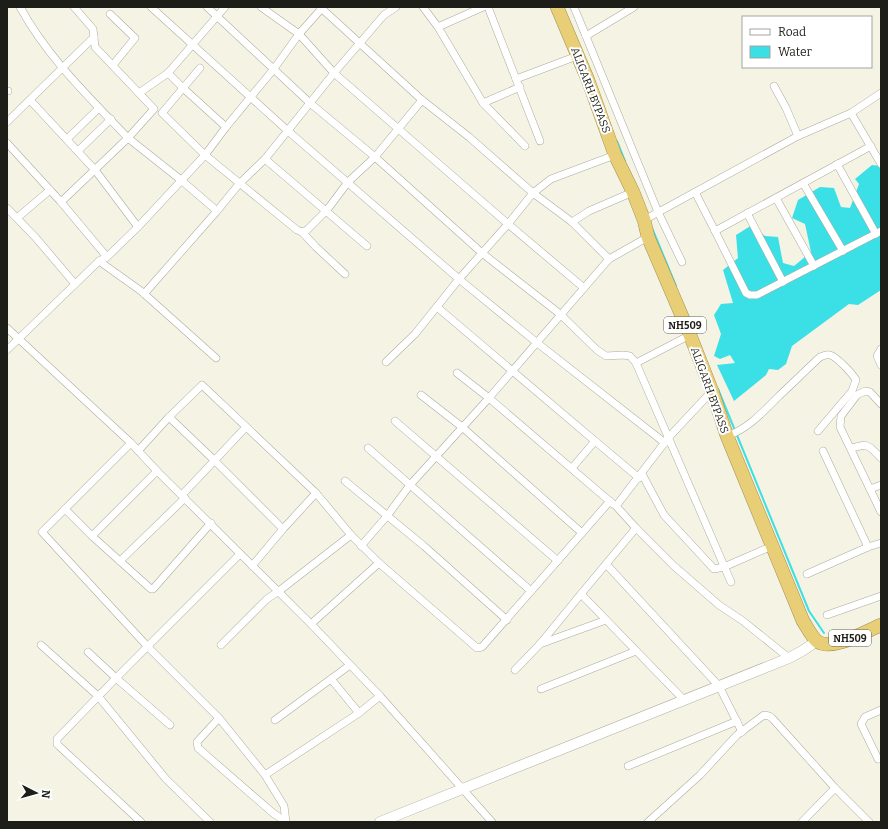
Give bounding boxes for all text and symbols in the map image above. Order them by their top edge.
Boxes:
legend [742,16,872,68]
text: Road [778,25,806,39]
street label: ALIGARH BYPASS [568,45,613,135]
text: Water [778,45,813,59]
road number: NH509 [664,317,706,333]
street label: ALIGARH BYPASS [688,345,731,435]
road number: NH509 [829,630,871,646]
north arrow [16,773,56,813]
text: N [38,789,52,799]

